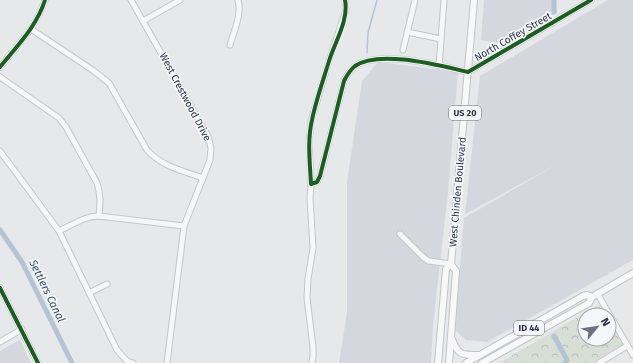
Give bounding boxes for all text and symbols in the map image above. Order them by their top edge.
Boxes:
street label: North Coffey Street [472,10,554,64]
street label: West Crestwood Drive [157,51,213,143]
road number: US 20 [449,106,481,120]
street label: West Chinden Boulevard [447,137,469,247]
water label: Settlers Canal [26,257,68,324]
north arrow [577,307,617,347]
text: N [598,316,613,329]
road number: ID 44 [514,321,544,335]

